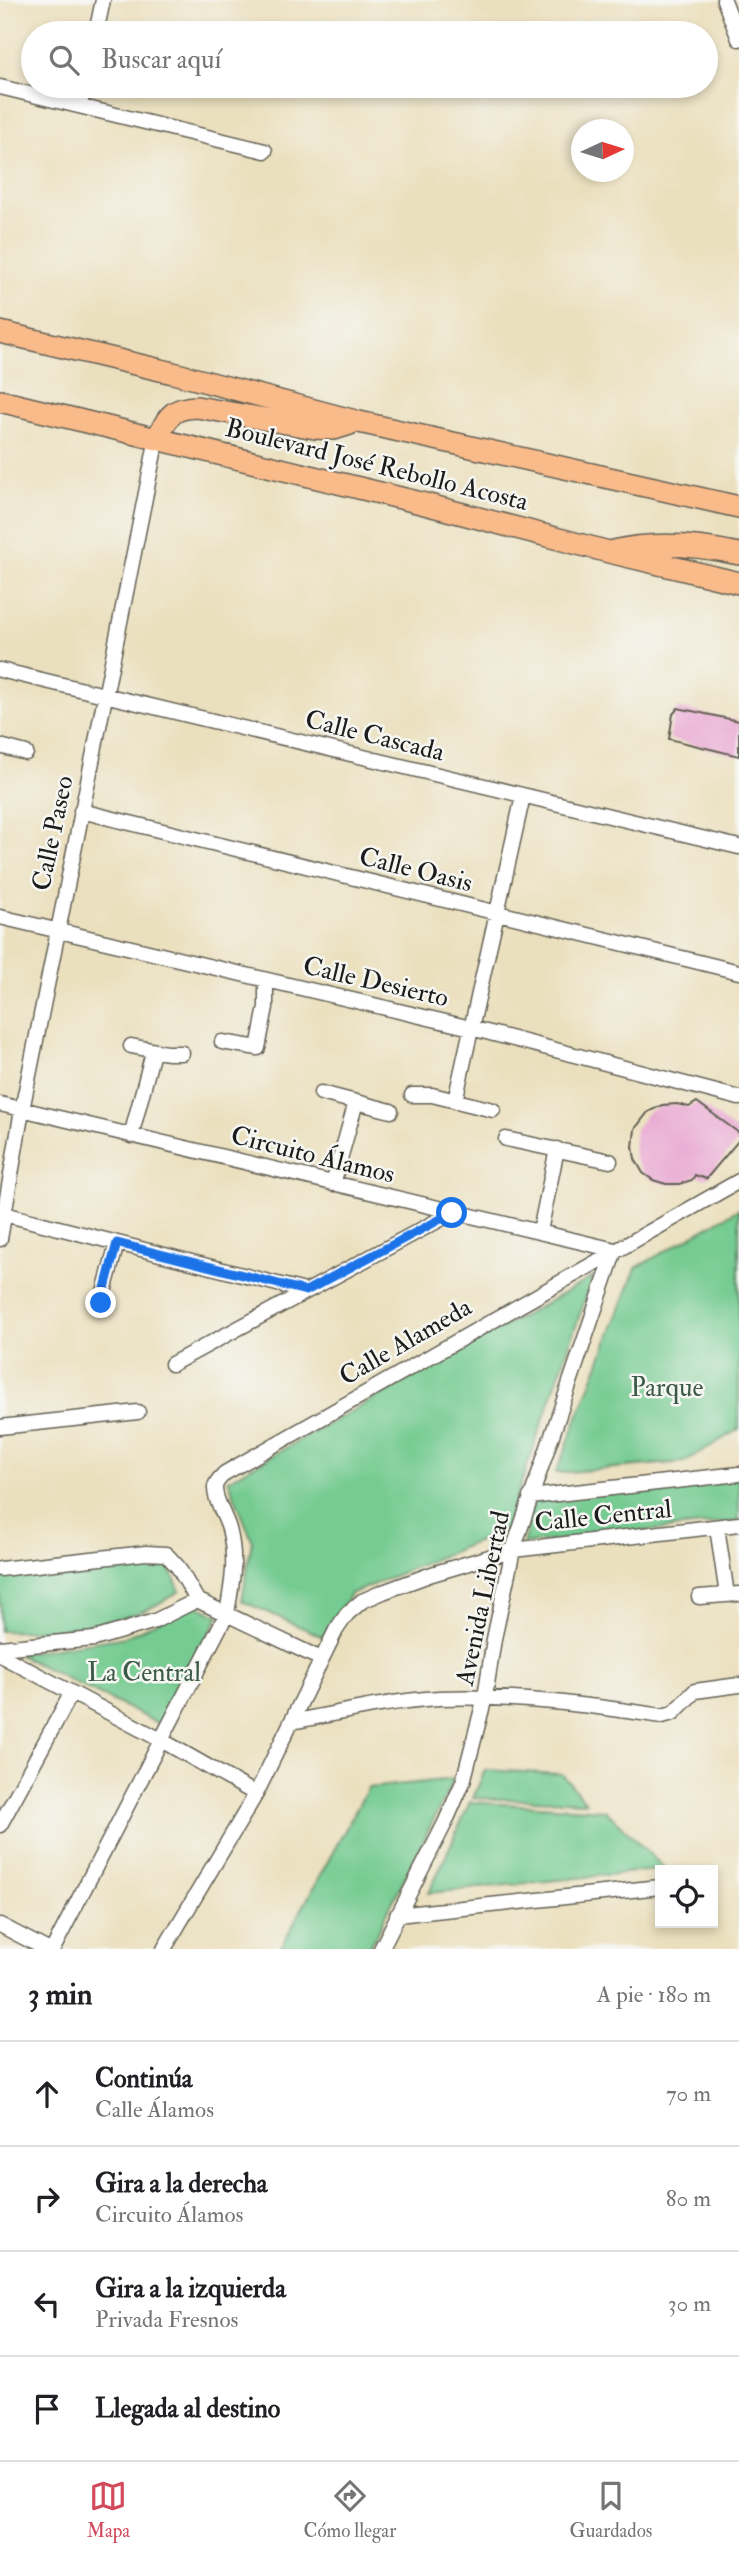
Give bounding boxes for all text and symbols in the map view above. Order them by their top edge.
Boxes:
search box [21,21,718,98]
icon: search [45,41,83,79]
text: Buscar aquí [101,44,221,76]
north arrow [571,119,634,182]
street label: Boulevard José Rebollo Acosta [222,412,532,518]
street label: Calle Cascada [302,703,448,769]
street label: Calle Paseo [25,773,81,894]
street label: Calle Oasis [356,840,476,900]
street label: Calle Desierto [300,950,452,1014]
street label: Circuito Álamos [228,1117,399,1191]
route start [436,1197,467,1228]
route end [85,1287,116,1318]
street label: Calle Alameda [334,1291,478,1393]
park label: Parque [631,1372,704,1404]
street label: Calle Central [533,1493,674,1539]
street label: Avenida Libertad [449,1508,517,1689]
park label: La Central [87,1657,201,1689]
map controls [655,1865,718,1928]
button: locate [655,1865,718,1928]
text: 3 min [28,1976,93,2013]
text: A pie · 180 m [597,1980,711,2009]
text: Continúa [95,2063,193,2095]
icon: ahead [28,2075,66,2113]
text: 70 m [666,2079,711,2108]
text: Calle Álamos [95,2095,214,2124]
text: Gira a la derecha [95,2168,268,2200]
icon: right [28,2180,66,2218]
text: 80 m [666,2184,711,2213]
text: Circuito Álamos [95,2200,243,2229]
text: Gira a la izquierda [95,2273,286,2305]
icon: left [28,2285,66,2323]
text: 30 m [668,2289,711,2318]
text: Privada Fresnos [95,2305,238,2334]
icon: arrive [28,2390,66,2428]
text: Llegada al destino [95,2393,280,2425]
tab: Mapa [87,2477,130,2543]
tab: Cómo llegar [303,2477,396,2543]
tab: Guardados [570,2477,652,2543]

